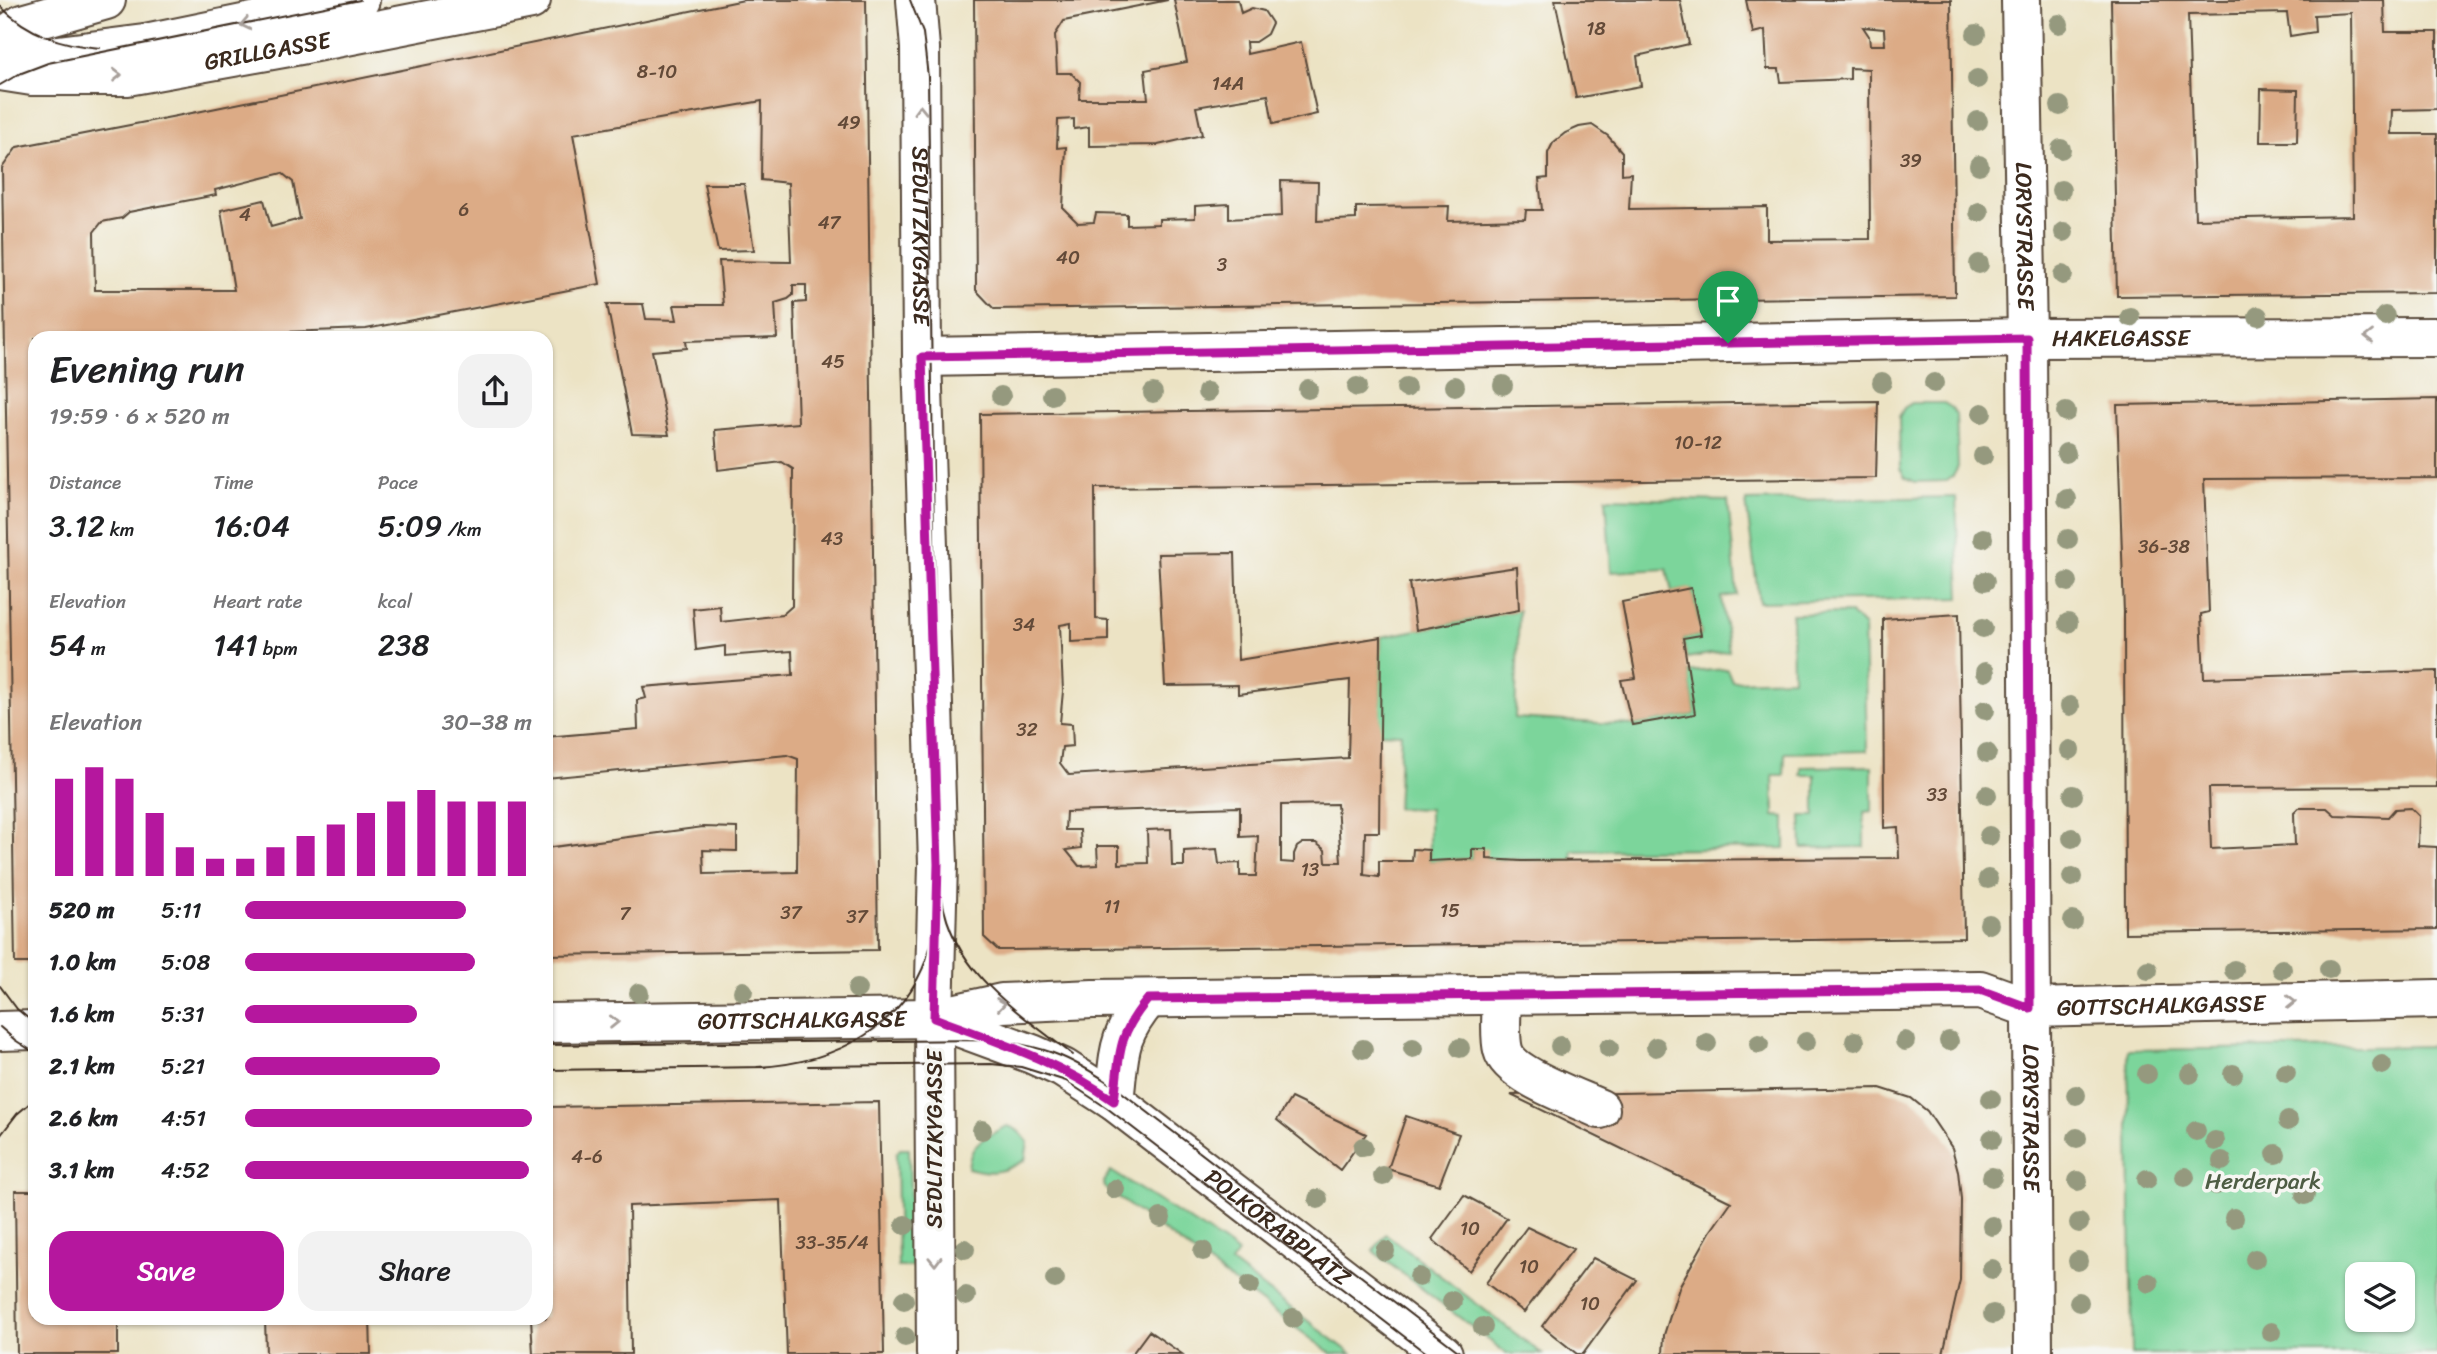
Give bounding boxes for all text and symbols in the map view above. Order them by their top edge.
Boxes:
house number: 18 [1586,12,1606,45]
one-way arrow [239,15,251,30]
street label: GRILLGASSE [201,19,335,82]
house number: 8-10 [637,55,677,88]
house number: 14A [1212,67,1244,100]
one-way arrow [112,68,123,83]
one-way arrow [912,105,928,115]
house number: 49 [837,106,861,139]
house number: 39 [1900,144,1922,177]
street label: SEDLITZKYGASSE [900,146,942,327]
street label: LORYSTRASSE [2003,162,2047,311]
house number: 6 [459,193,469,226]
house number: 4 [239,198,251,231]
house number: 47 [818,206,842,239]
house number: 40 [1056,241,1080,274]
house number: 3 [1217,248,1228,281]
pin [1698,271,1758,343]
icon: arrive [1709,282,1747,320]
street label: HAKELGASSE [2052,317,2191,358]
one-way arrow [2363,329,2374,345]
text: Evening run [49,336,245,403]
house number: 45 [821,345,845,378]
button: share [458,354,532,428]
text: 19:59 · 6 × 520 m [49,396,230,437]
house number: 10-12 [1674,426,1722,459]
text: Distance [49,466,121,499]
text: Time [213,466,254,499]
text: Pace [378,466,418,499]
text: 3.12 [49,499,105,553]
text: 16:04 [213,499,290,553]
text: 5:09 [378,499,442,553]
text: km [105,513,134,546]
text: /km [442,513,481,546]
house number: 43 [821,522,844,555]
house number: 36-38 [2138,530,2191,563]
text: Elevation [49,585,126,618]
text: Heart rate [213,585,303,618]
text: kcal [378,585,412,618]
house number: 34 [1013,608,1035,641]
text: 54 [49,618,86,672]
text: 141 [213,618,258,672]
text: 238 [378,618,430,672]
text: m [86,632,106,665]
text: bpm [258,632,298,665]
text: Elevation [49,702,142,743]
text: 30–38 m [442,702,532,743]
house number: 32 [1016,713,1038,746]
house number: 33 [1927,778,1948,811]
house number: 13 [1301,853,1320,886]
text: 520 m [49,890,115,931]
text: 5:11 [161,890,202,931]
house number: 11 [1104,890,1120,923]
house number: 15 [1440,894,1460,927]
house number: 37 [780,896,803,929]
house number: 7 [620,897,632,930]
house number: 37 [846,900,869,933]
text: 1.0 km [49,942,116,983]
text: 5:08 [161,942,210,983]
street label: GOTTSCHALKGASSE [2056,982,2267,1028]
text: 1.6 km [49,994,115,1035]
text: 5:31 [161,994,205,1035]
one-way arrow [2286,994,2297,1010]
one-way arrow [995,997,1007,1012]
street label: GOTTSCHALKGASSE [697,998,908,1042]
one-way arrow [609,1014,620,1030]
street label: LORYSTRASSE [2011,1044,2053,1193]
text: 2.1 km [49,1046,115,1087]
text: 5:21 [161,1046,205,1087]
street label: SEDLITZKYGASSE [914,1048,955,1228]
text: 2.6 km [49,1098,118,1139]
text: 4:51 [161,1098,206,1139]
house number: 4-6 [571,1140,603,1173]
text: 3.1 km [49,1150,114,1191]
text: 4:52 [161,1150,210,1191]
street label: POLKORABPLATZ [1196,1157,1361,1298]
park label: Herderpark [2205,1161,2321,1202]
house number: 10 [1460,1212,1480,1245]
house number: 33-35/4 [795,1226,869,1259]
button: Save [49,1231,284,1311]
button: Share [298,1231,532,1311]
house number: 10 [1519,1250,1539,1283]
one-way arrow [928,1256,943,1267]
map controls [2345,1262,2415,1332]
button: layers [2345,1262,2415,1332]
house number: 10 [1580,1287,1600,1320]

